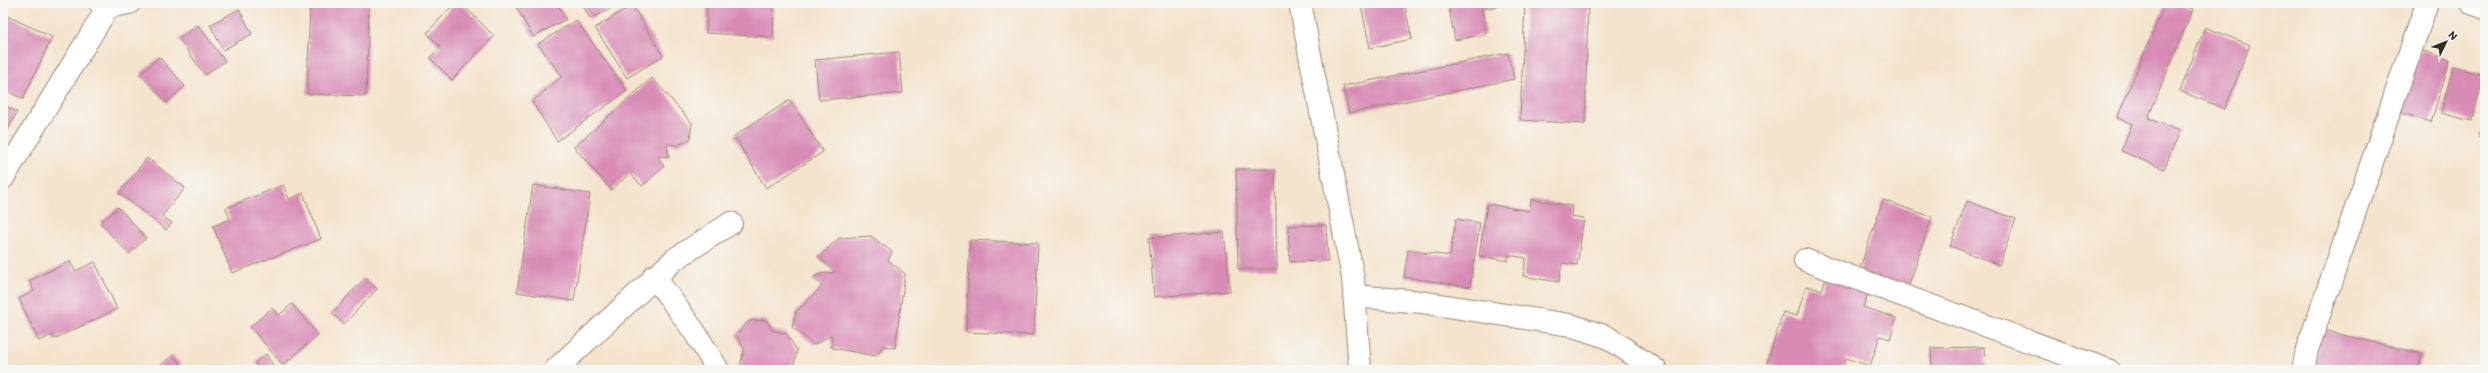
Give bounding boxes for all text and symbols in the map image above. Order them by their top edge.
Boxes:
north arrow [2426,22,2466,62]
text: N [2446,28,2460,43]

